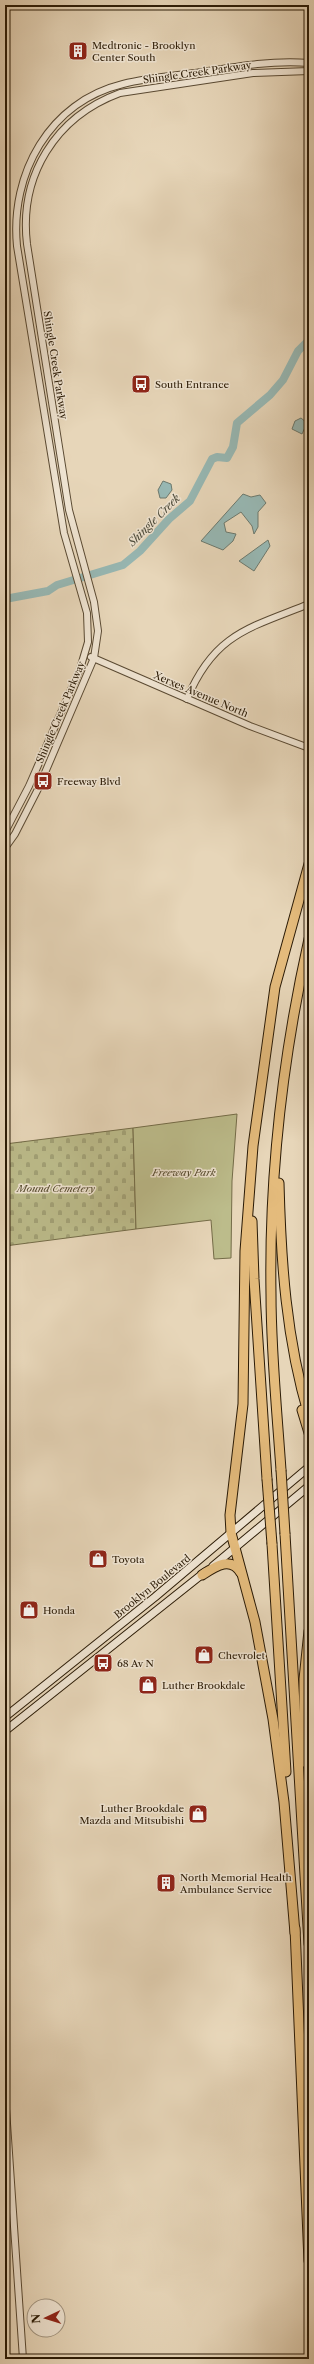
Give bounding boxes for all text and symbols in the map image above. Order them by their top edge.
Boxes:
place label: Medtronic - Brooklyn Center South [92,39,196,64]
building icon: Medtronic - Brooklyn Center South [67,40,89,62]
street label: Shingle Creek Parkway [142,58,253,87]
street label: Shingle Creek Parkway [41,310,71,421]
bus stop icon: South Entrance [130,373,152,395]
place label: South Entrance [155,378,229,391]
water label: Shingle Creek [124,491,183,550]
street label: Shingle Creek Parkway [33,659,88,765]
street label: Xerxes Avenue North [151,668,251,721]
bus stop icon: Freeway Blvd [32,770,54,792]
place label: Freeway Blvd [57,775,121,788]
park label: Freeway Park [151,1166,217,1179]
park label: Mound Cemetery [16,1182,95,1195]
shop icon: Toyota [87,1548,109,1570]
street label: Brooklyn Boulevard [111,1552,193,1621]
place label: Toyota [112,1553,145,1566]
shop icon: Honda [18,1599,40,1621]
place label: Honda [43,1604,76,1617]
shop icon: Chevrolet [193,1644,215,1666]
place label: Chevrolet [218,1649,266,1662]
bus stop icon: 68 Av N [92,1652,114,1674]
place label: 68 Av N [117,1657,154,1670]
shop icon: Luther Brookdale [137,1674,159,1696]
place label: Luther Brookdale [162,1679,246,1692]
place label: Luther Brookdale Mazda and Mitsubishi [79,1802,184,1827]
shop icon: Luther Brookdale Mazda and Mitsubishi [187,1803,209,1825]
place label: North Memorial Health Ambulance Service [179,1871,293,1896]
building icon: North Memorial Health Ambulance Service [155,1872,177,1894]
north arrow [26,2298,66,2338]
text: N [29,2313,43,2324]

